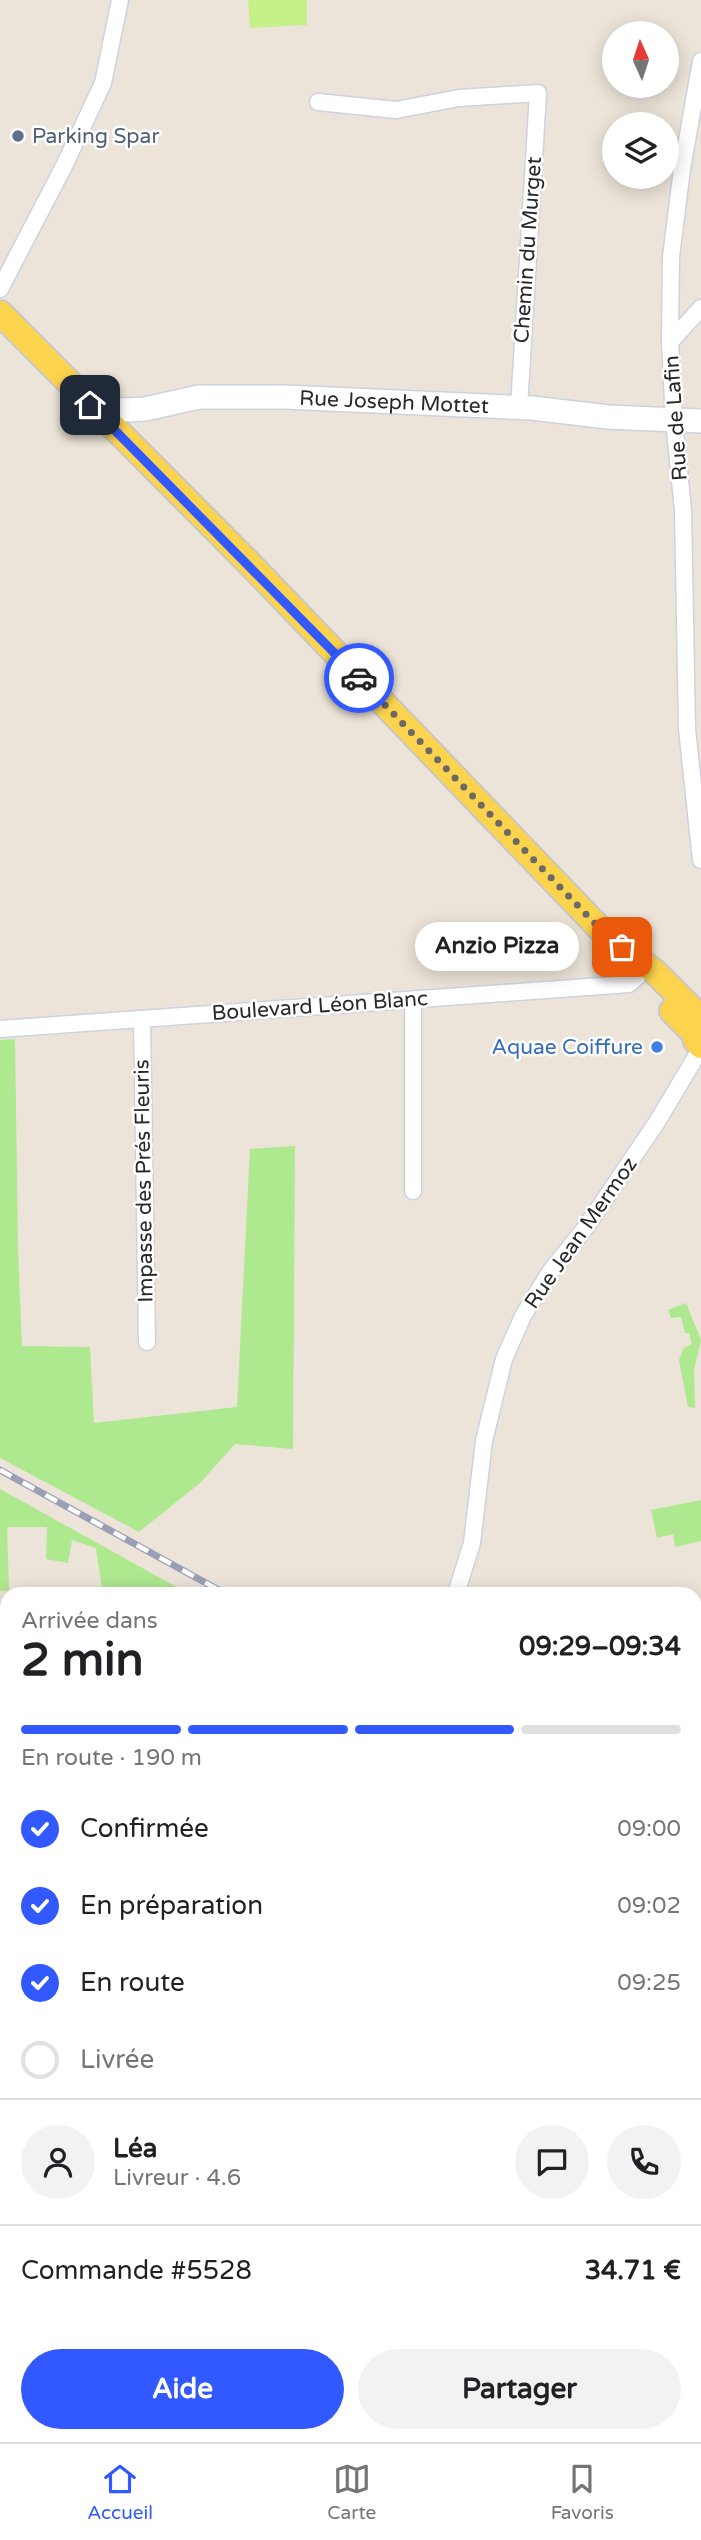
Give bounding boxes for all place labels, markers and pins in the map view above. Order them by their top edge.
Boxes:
place label: Parking Spar [32,124,159,149]
marker: Parking Spar [10,128,26,144]
pin [60,375,120,435]
pin [592,917,652,977]
callout: Anzio Pizza [416,922,580,972]
place label: Aquae Coiffure [491,1035,643,1060]
marker: Aquae Coiffure [649,1039,665,1055]

